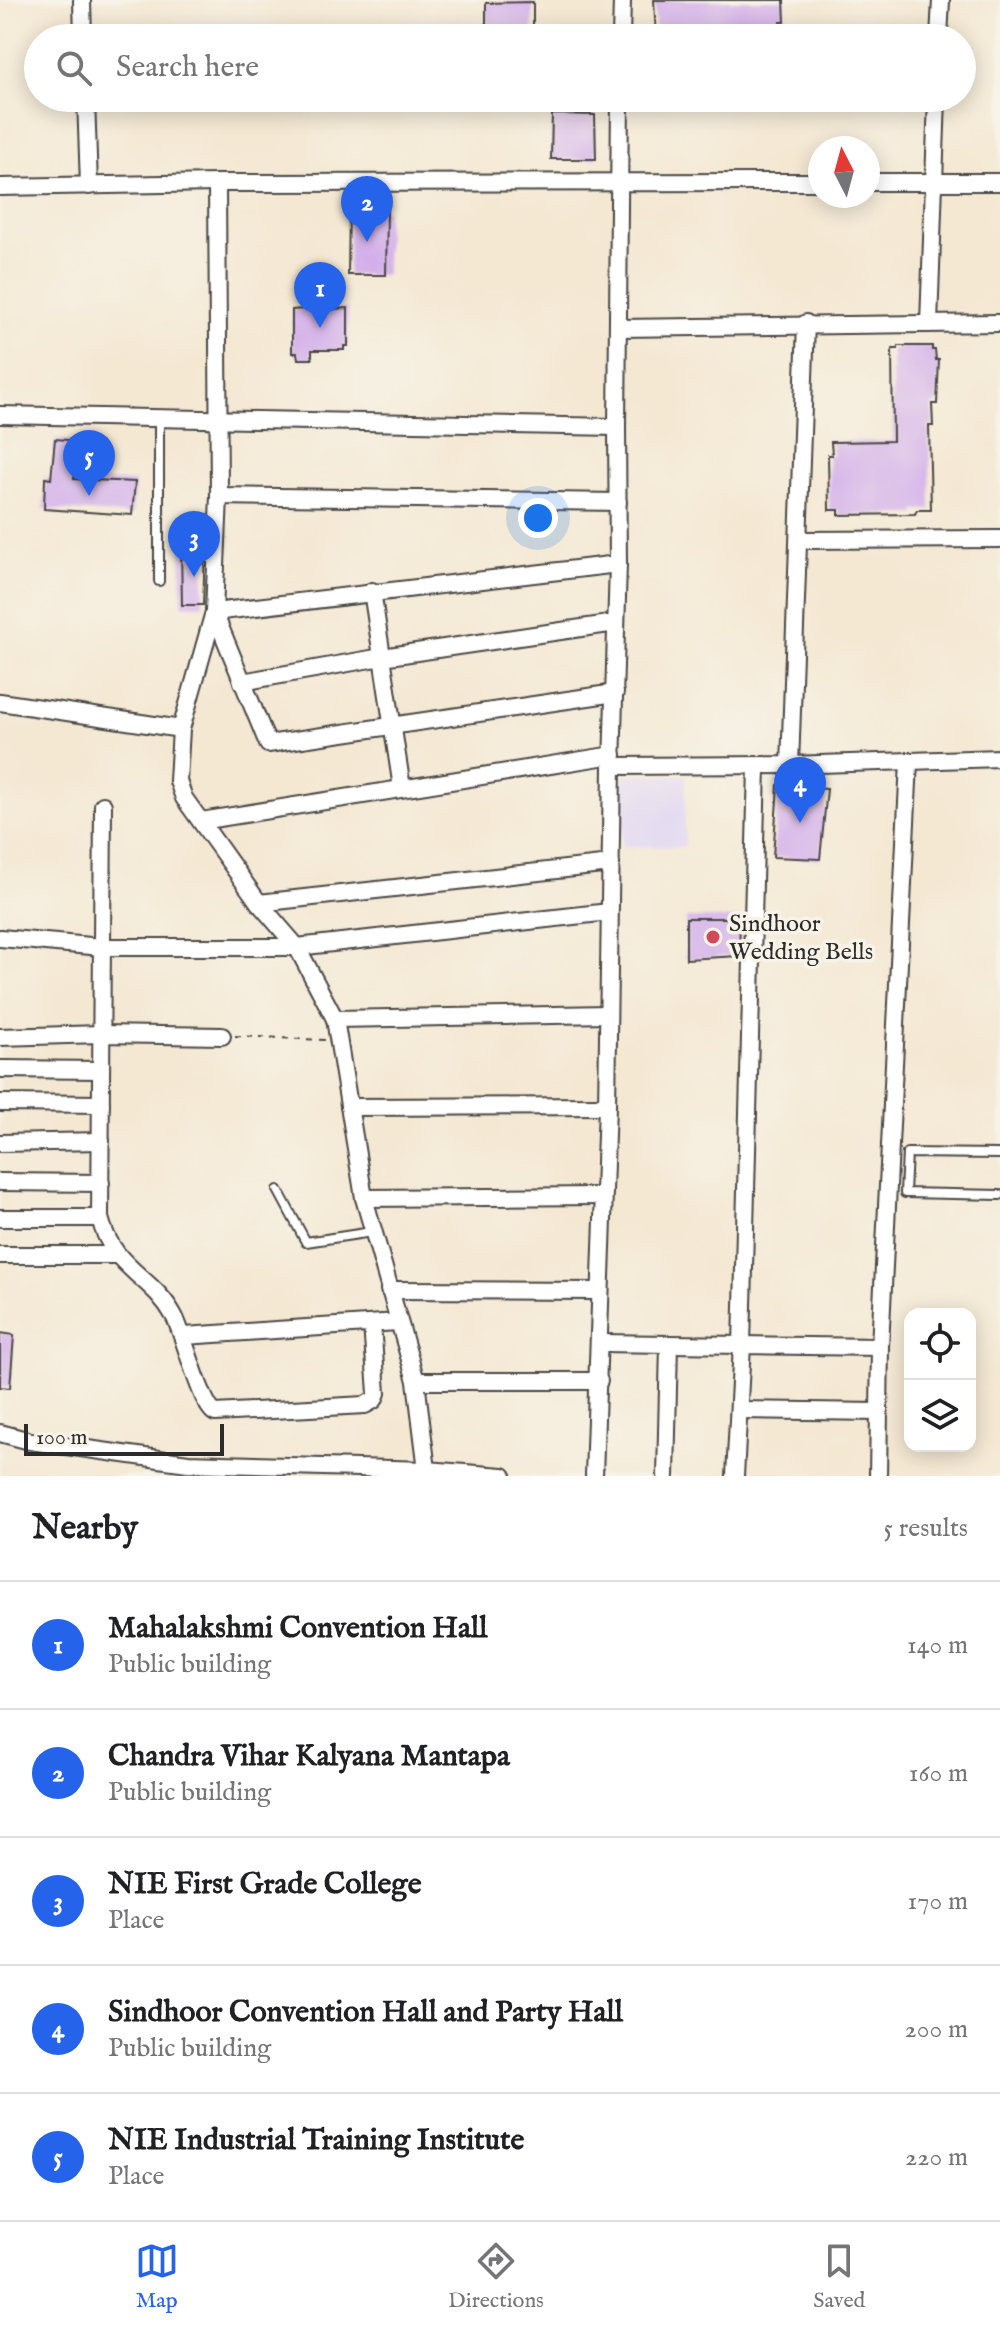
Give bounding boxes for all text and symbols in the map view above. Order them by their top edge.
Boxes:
search box [24,24,976,112]
icon: search [52,46,96,90]
text: Search here [116,49,259,87]
north arrow [808,136,880,208]
pin: 2 [341,176,393,242]
pin: 1 [294,262,346,328]
pin: 5 [63,430,115,496]
your location [518,498,558,538]
pin: 3 [168,511,220,577]
pin: 4 [774,757,826,823]
place label: Sindhoor Wedding Bells [729,909,873,968]
marker: Sindhoor Wedding Bells [704,928,722,946]
map controls [904,1308,976,1452]
button: locate [904,1308,976,1380]
button: layers [904,1380,976,1452]
scale bar [24,1420,224,1456]
text: 100 m [36,1424,88,1452]
text: Nearby [32,1507,138,1550]
text: 5 results [884,1512,968,1545]
text: Mahalakshmi Convention Hall [108,1610,488,1648]
text: 1 [53,1629,63,1662]
text: 140 m [907,1629,968,1662]
text: Public building [108,1648,271,1681]
text: Chandra Vihar Kalyana Mantapa [108,1738,510,1776]
text: 2 [52,1757,64,1790]
text: 160 m [909,1757,968,1790]
text: Public building [108,1776,271,1809]
text: NIE First Grade College [108,1866,421,1904]
text: 3 [53,1885,63,1918]
text: 170 m [908,1885,968,1918]
text: Place [108,1904,164,1937]
text: Sindhoor Convention Hall and Party Hall [108,1994,623,2032]
text: 4 [52,2013,64,2046]
text: 200 m [904,2013,968,2046]
text: Public building [108,2032,271,2065]
text: NIE Industrial Training Institute [108,2122,524,2160]
text: 5 [53,2141,63,2174]
text: 220 m [905,2141,968,2174]
text: Place [108,2160,164,2193]
tab: Map [135,2239,179,2315]
tab: Directions [448,2239,544,2315]
tab: Saved [813,2239,865,2315]

